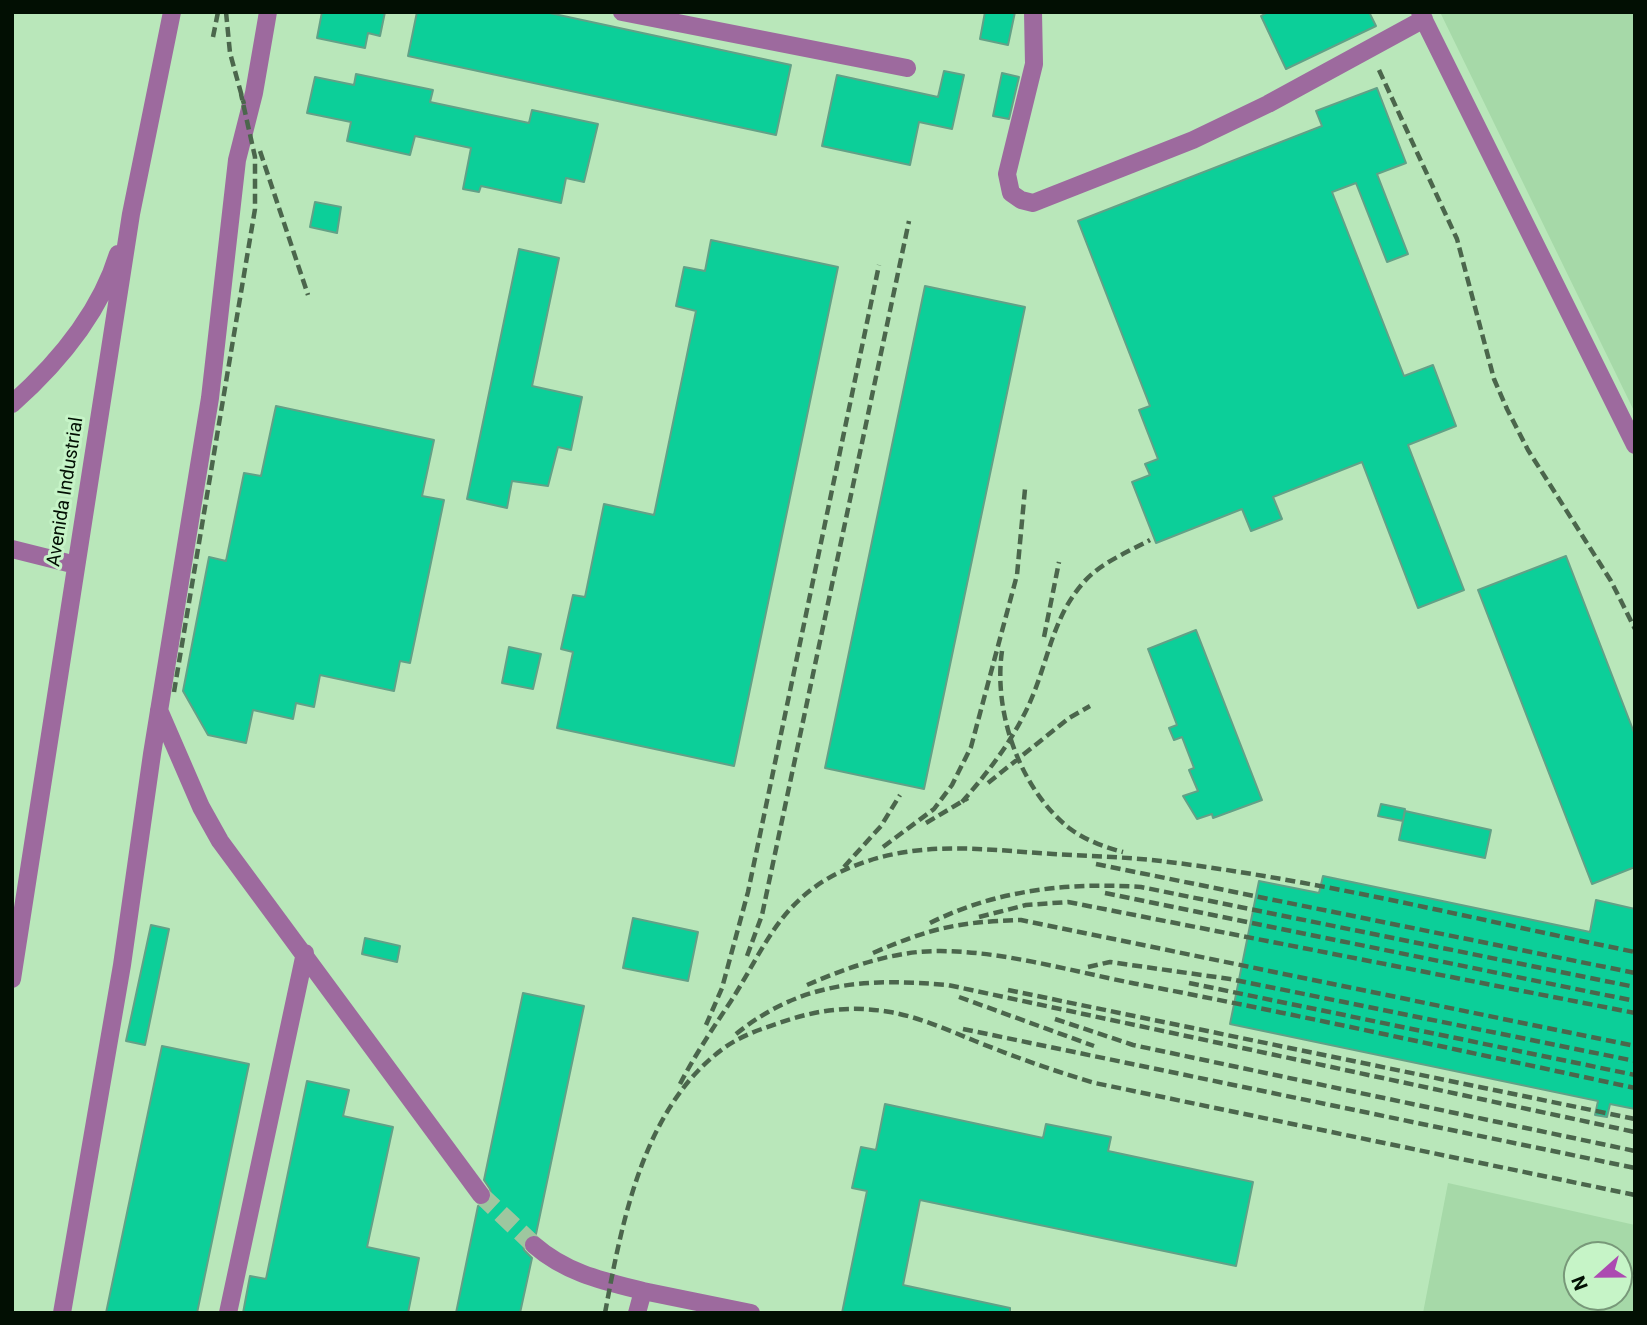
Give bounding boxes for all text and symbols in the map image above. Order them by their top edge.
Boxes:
street label: Avenida Industrial [43,416,89,568]
north arrow [1563,1241,1633,1311]
text: N [1567,1273,1593,1293]

